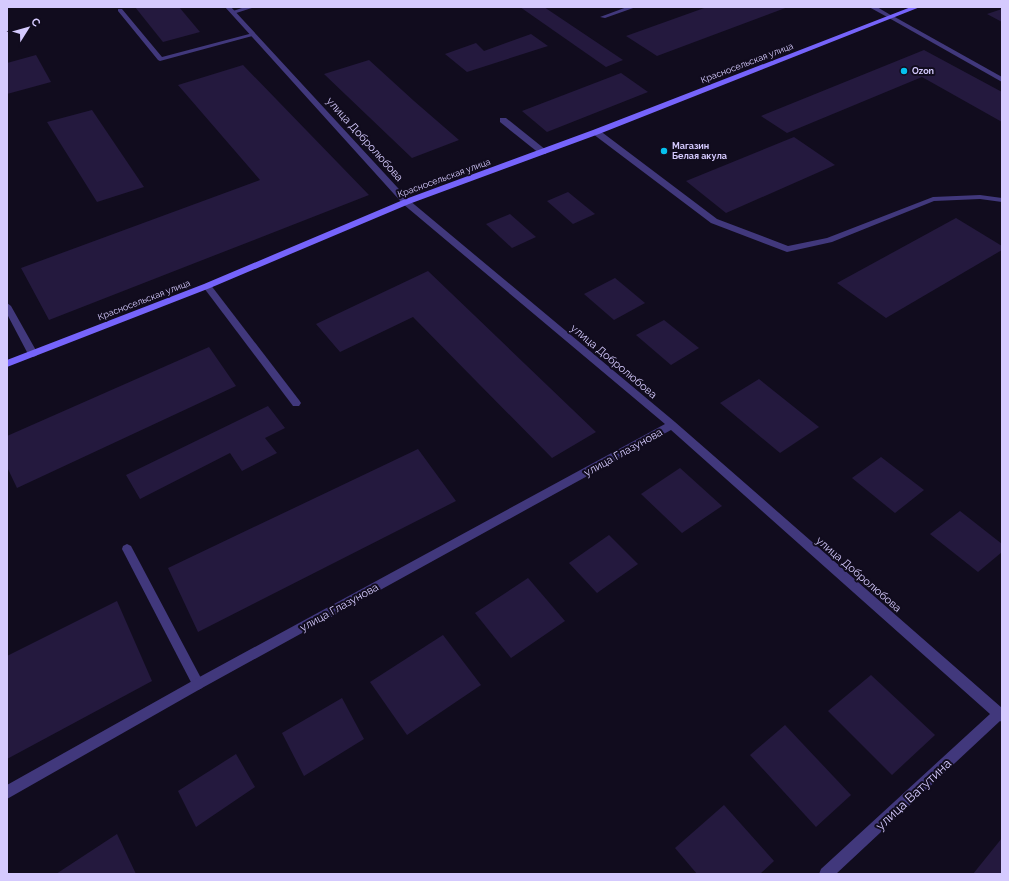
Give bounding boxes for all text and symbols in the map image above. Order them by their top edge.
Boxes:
north arrow [8,8,48,48]
text: С [28,15,43,30]
street label: Красносельская улица [699,41,795,85]
marker: Ozon [899,66,909,76]
place label: Ozon [912,66,934,76]
street label: улица Добролюбова [323,95,406,184]
place label: Магазин Белая акула [672,141,727,161]
marker: Магазин Белая акула [659,146,669,156]
street label: Красносельская улица [396,156,492,199]
street label: Красносельская улица [96,278,192,322]
street label: улица Добролюбова [568,321,659,401]
street label: улица Глазунова [582,425,665,479]
street label: улица Добролюбова [813,534,904,615]
street label: улица Глазунова [298,580,381,634]
street label: улица Ватутина [873,756,954,833]

